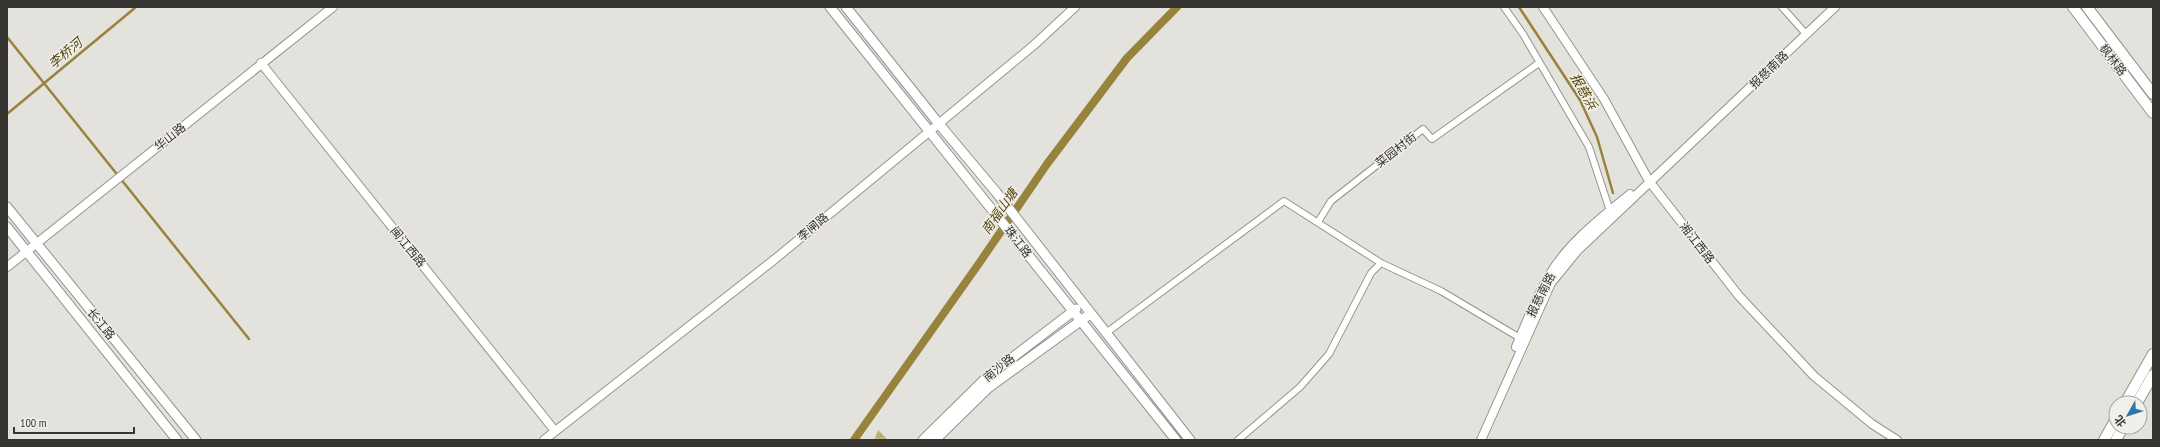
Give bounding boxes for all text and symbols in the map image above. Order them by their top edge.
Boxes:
water label: 李桥河 [45,32,88,72]
street label: 枫林路 [2097,41,2130,79]
street label: 报慈南路 [1746,48,1791,92]
water label: 报慈浜 [1566,70,1601,113]
street label: 华山路 [151,119,188,154]
street label: 菜园村街 [1372,129,1419,170]
water label: 南福山塘 [978,183,1022,237]
street label: 李闸路 [794,209,831,244]
street label: 湘江西路 [1677,219,1718,266]
street label: 闽江西路 [387,223,429,270]
street label: 珠江路 [1001,223,1035,260]
street label: 报慈南路 [1523,270,1558,320]
street label: 长江路 [84,305,119,342]
street label: 南沙路 [980,350,1017,385]
north arrow [2108,395,2148,435]
scale bar [14,409,134,435]
text: 北 [2111,413,2129,430]
text: 100 m [20,415,47,430]

